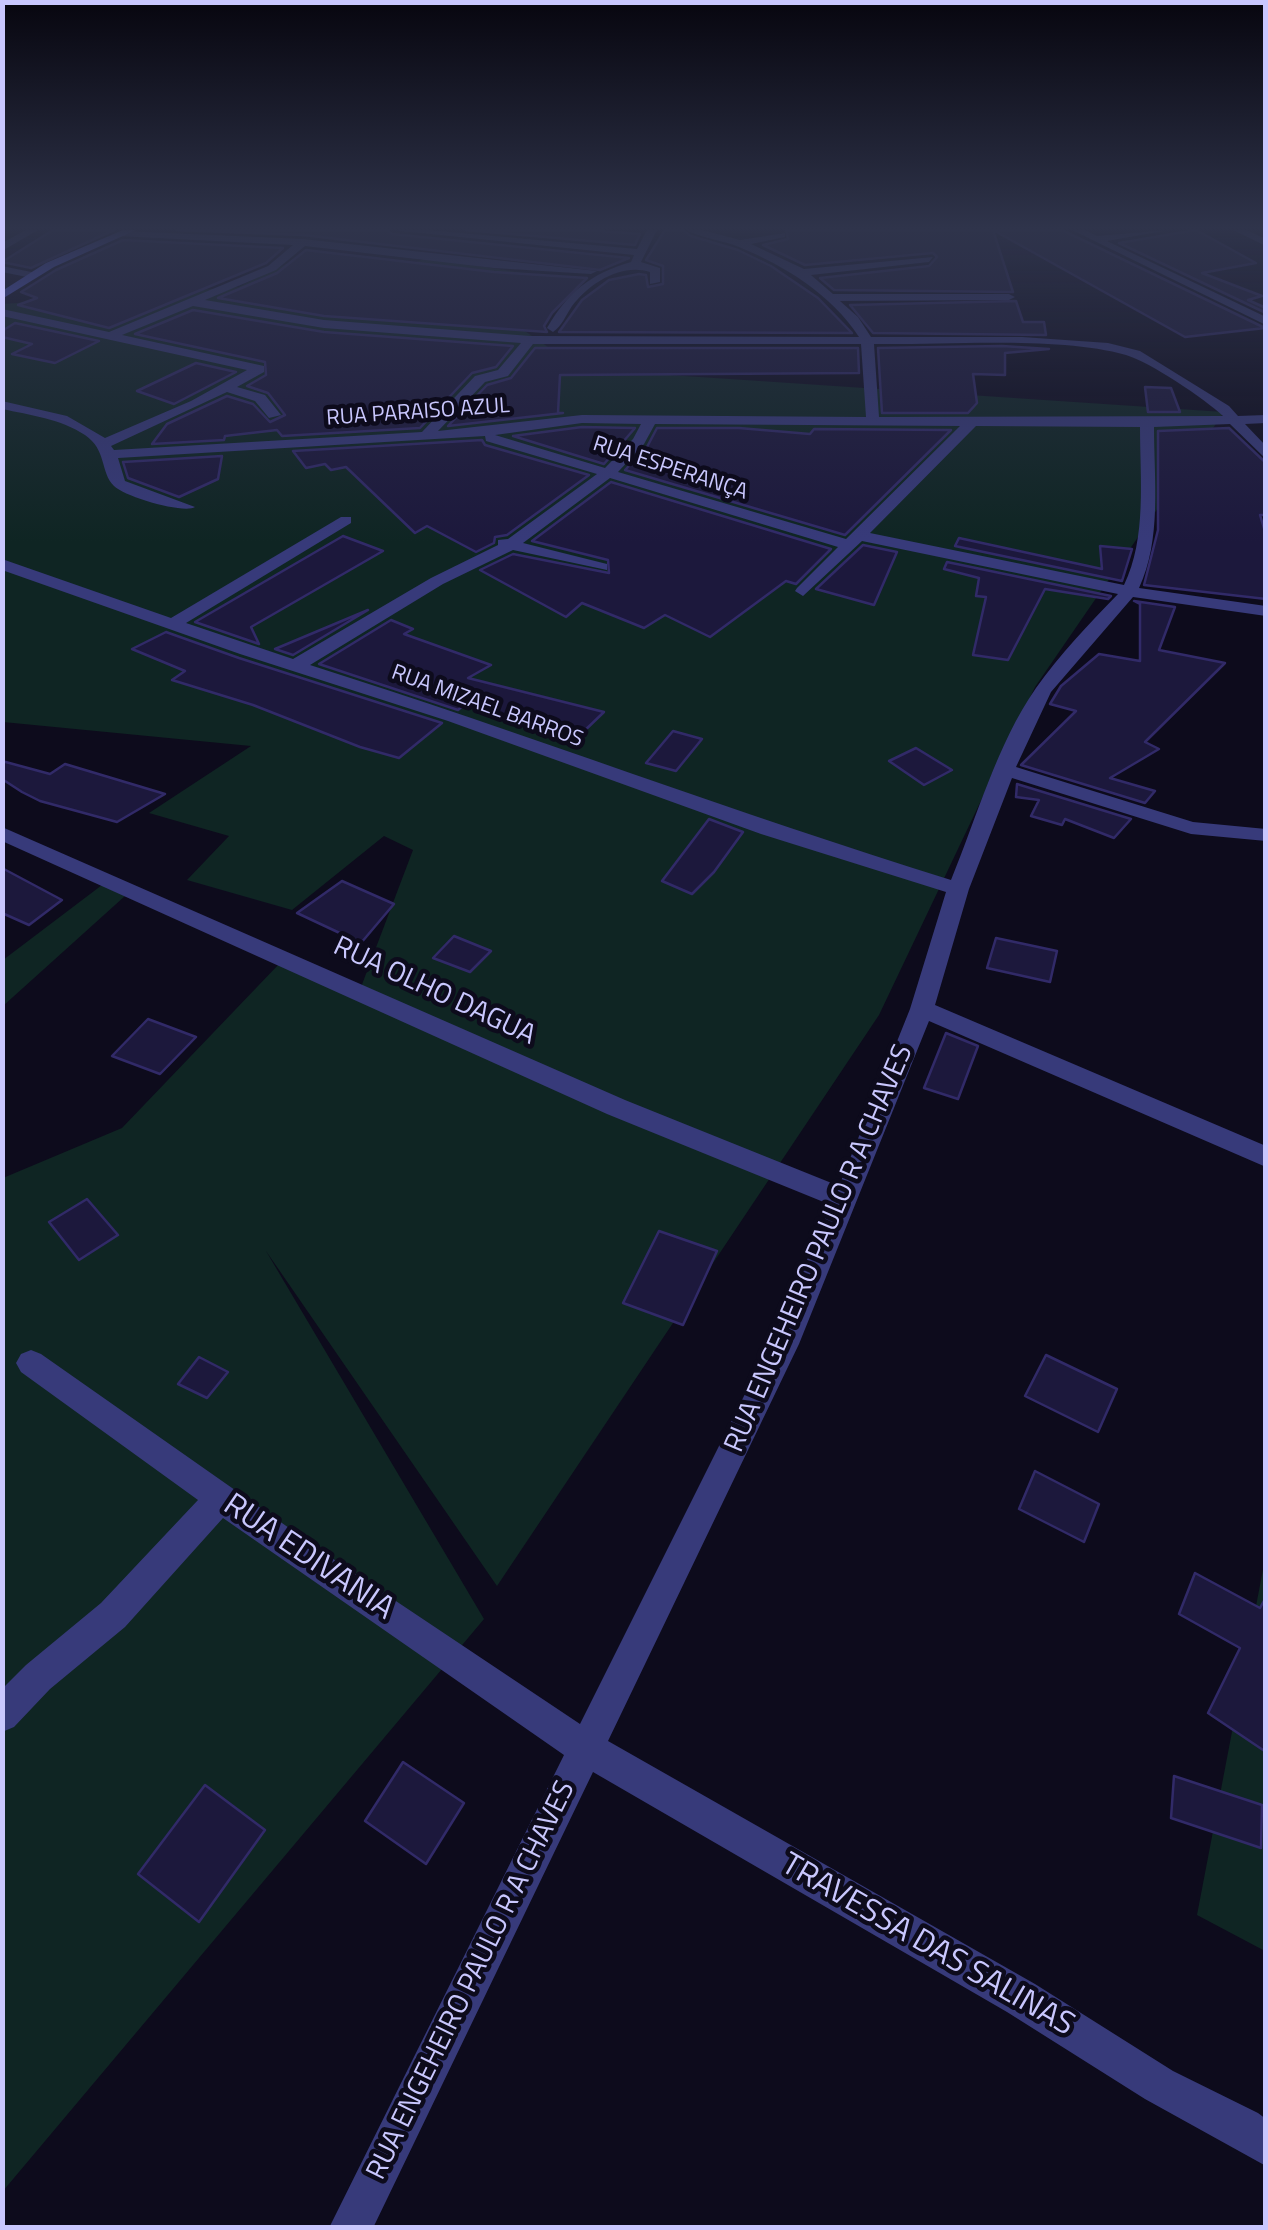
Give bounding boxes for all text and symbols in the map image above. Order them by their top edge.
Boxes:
street label: RUA PARAISO AZUL [325,393,511,433]
street label: RUA ESPERANÇA [589,432,751,506]
street label: RUA MIZAEL BARROS [388,660,586,754]
street label: RUA OLHO DAGUA [328,930,540,1054]
street label: RUA ENGEHEIRO PAULO R A CHAVES [719,1040,921,1458]
street label: RUA EDIVANIA [215,1487,401,1629]
street label: RUA ENGEHEIRO PAULO R A CHAVES [361,1776,583,2186]
street label: TRAVESSA DAS SALINAS [774,1846,1080,2046]

